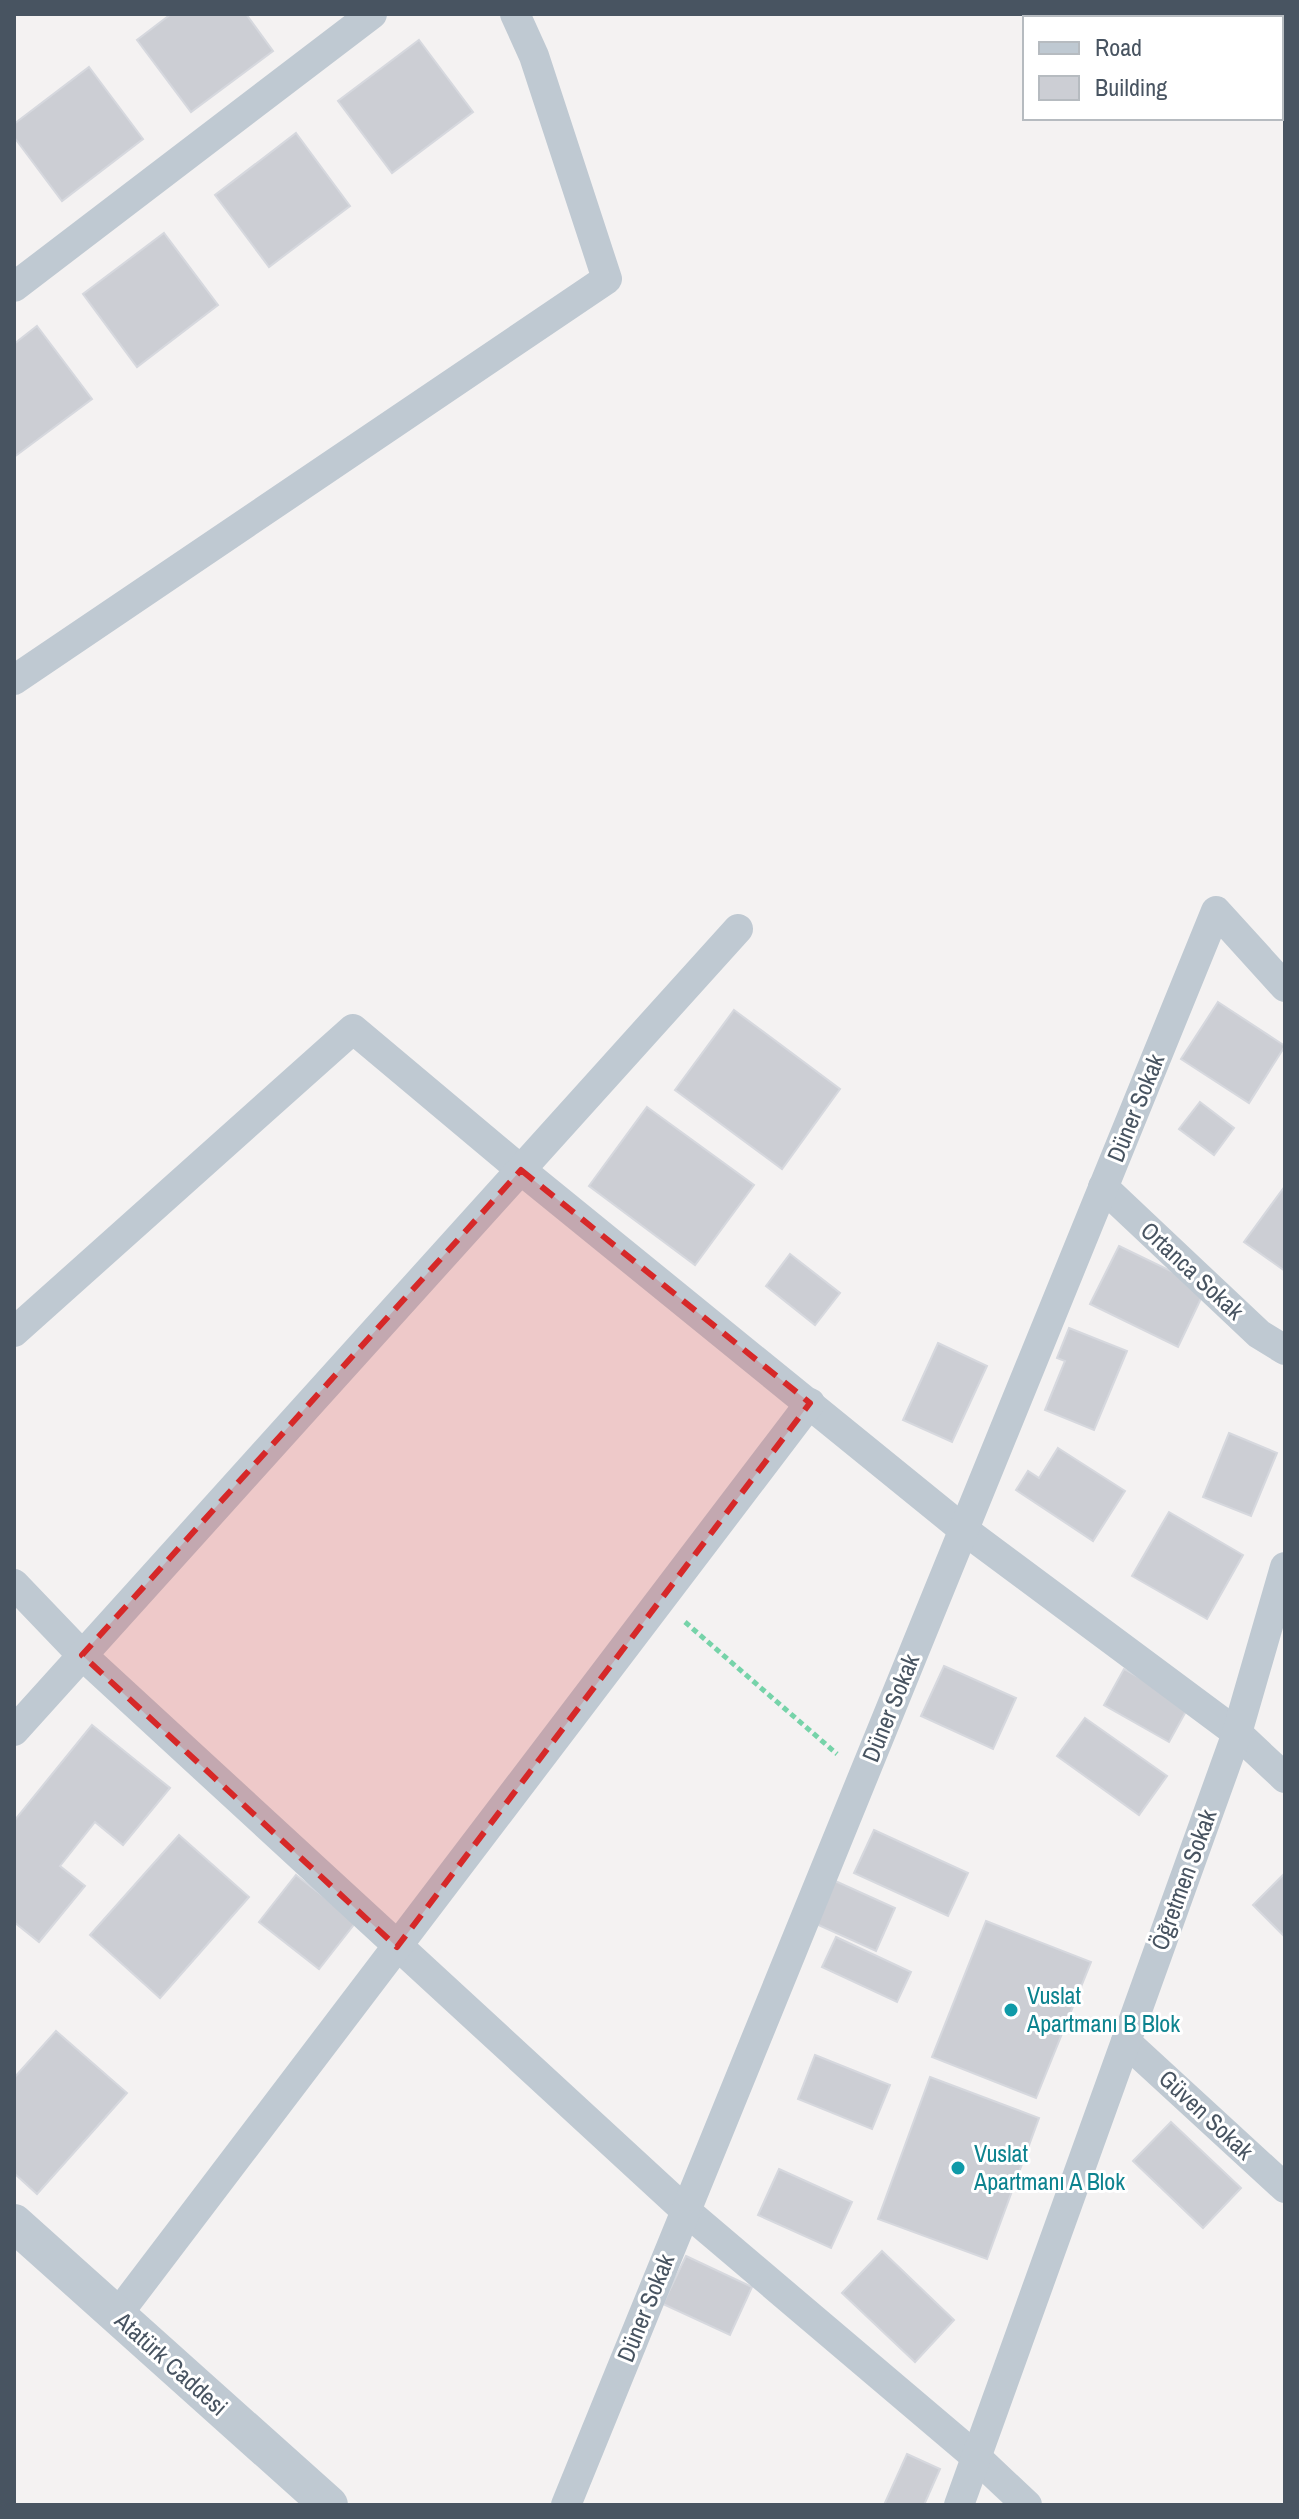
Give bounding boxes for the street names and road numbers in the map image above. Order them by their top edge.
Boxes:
street label: Düner Sokak [1099,1049,1171,1166]
street label: Ortanca Sokak [1134,1214,1251,1326]
street label: Düner Sokak [854,1649,926,1766]
street label: Öğretmen Sokak [1143,1805,1223,1955]
street label: Güven Sokak [1153,2062,1261,2166]
street label: Düner Sokak [609,2249,681,2366]
street label: Atatürk Caddesi [108,2303,235,2422]

